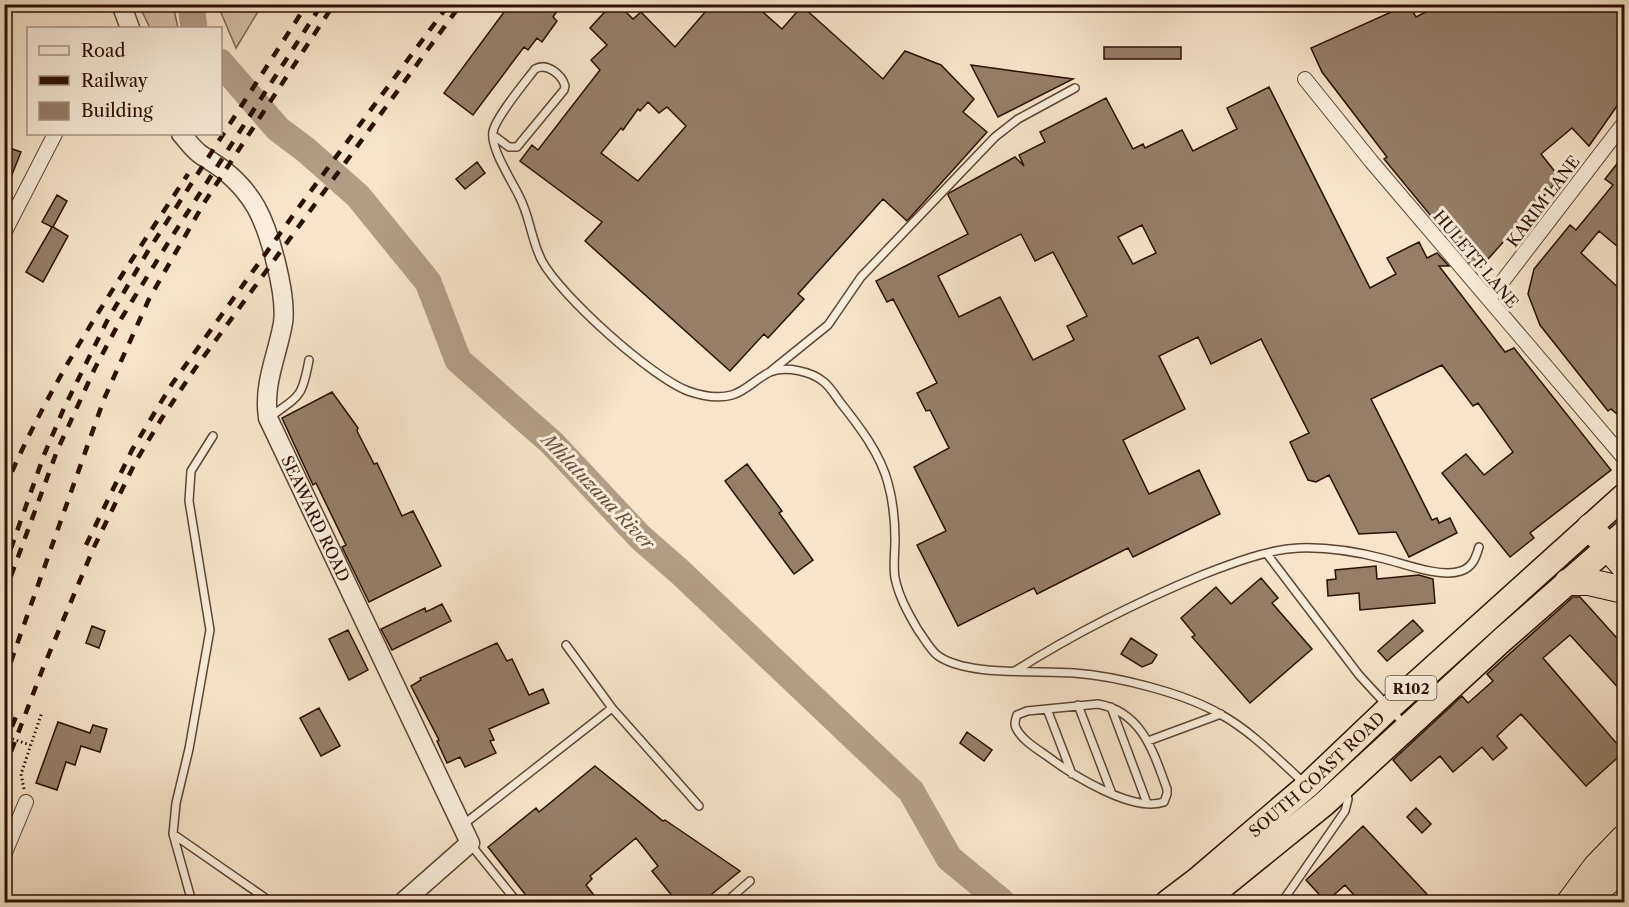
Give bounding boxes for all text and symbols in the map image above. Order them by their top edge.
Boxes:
legend [27,27,222,135]
text: Road [81,40,126,62]
text: Railway [81,70,149,92]
text: Building [81,100,153,122]
street label: KARIM LANE [1502,151,1584,251]
street label: HULETT LANE [1429,206,1523,312]
water label: Mhlatuzana River [536,428,660,556]
street label: SEAWARD ROAD [277,452,354,585]
road number: R102 [1386,676,1436,700]
street label: SOUTH COAST ROAD [1245,708,1389,841]

